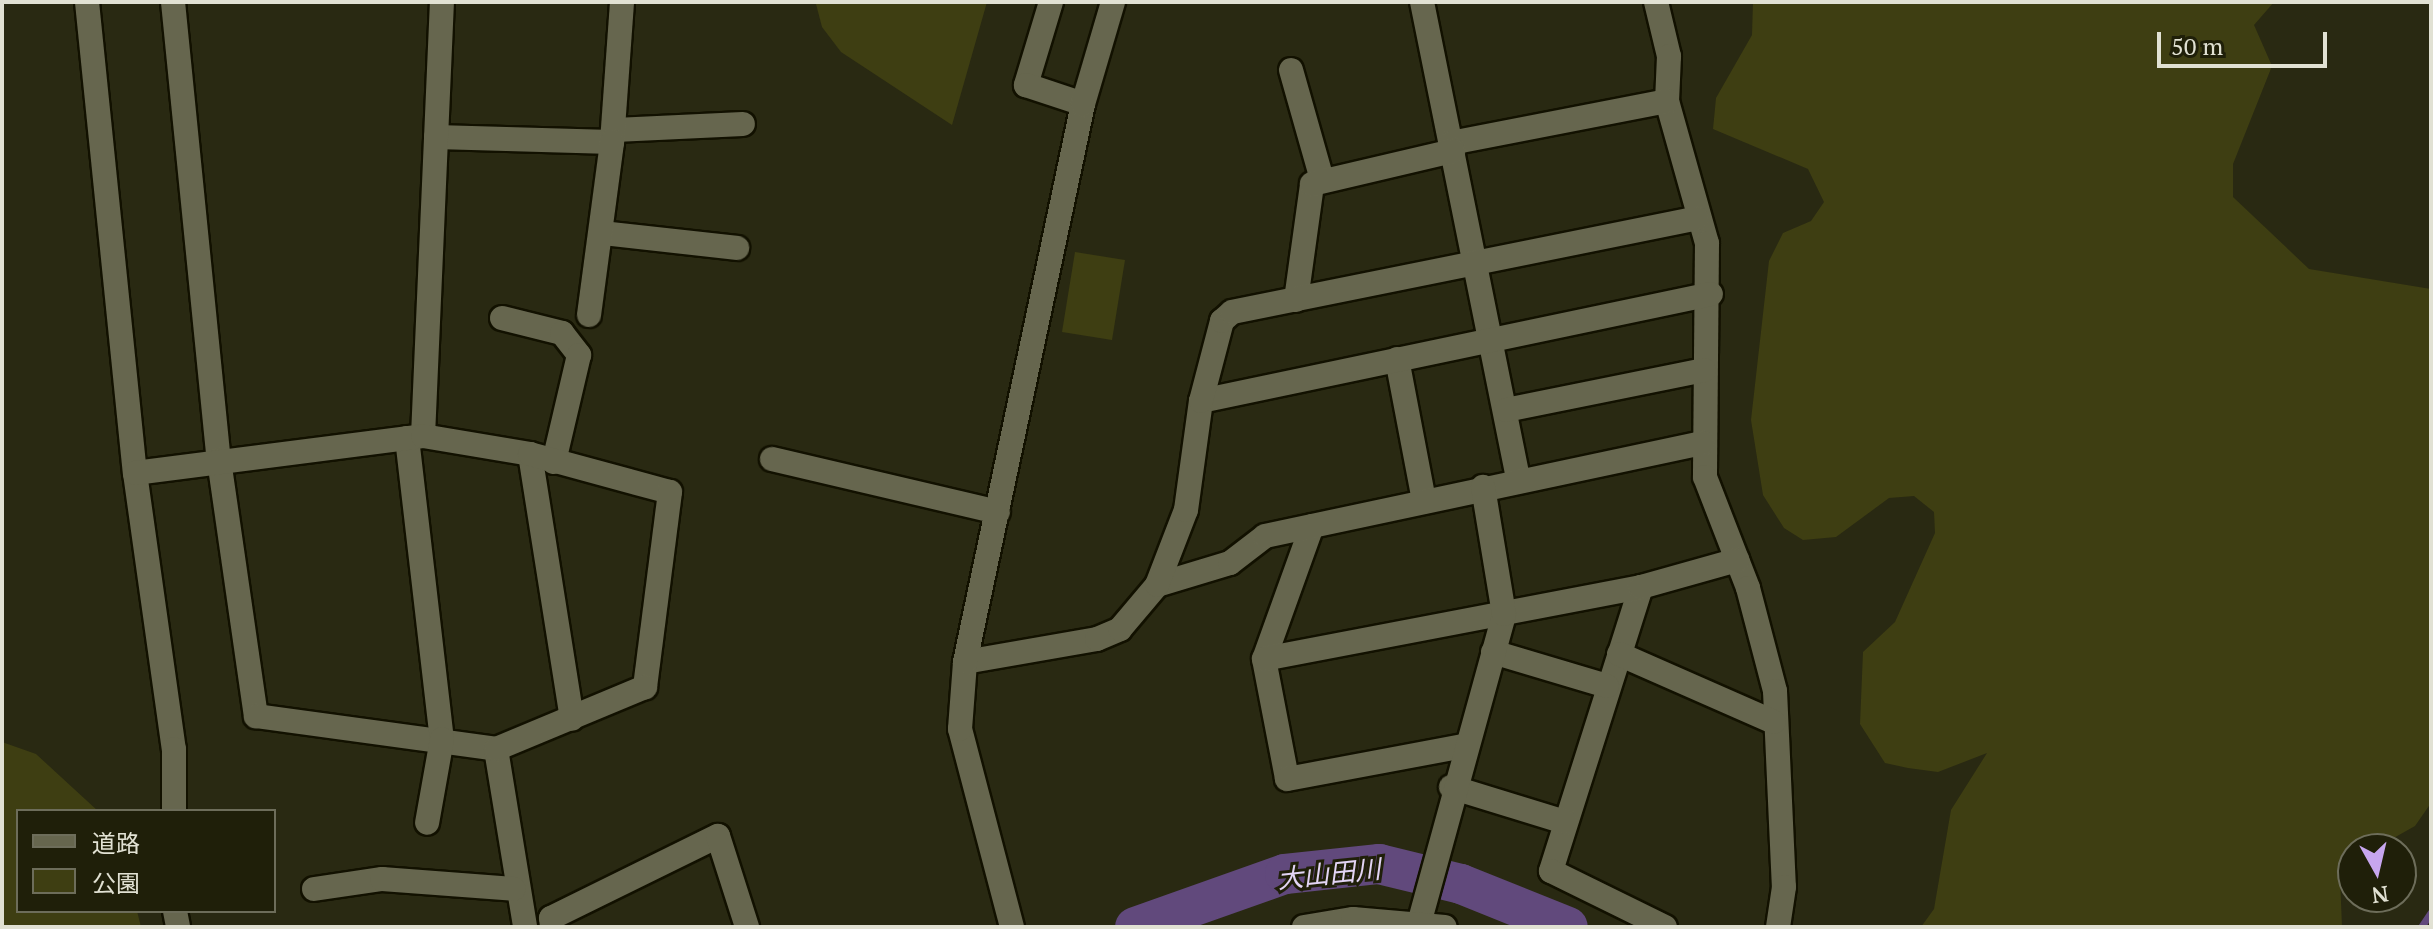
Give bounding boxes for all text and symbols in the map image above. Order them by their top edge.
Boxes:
scale bar [2161,16,2331,66]
text: 50 m [2171,30,2223,62]
legend [16,809,276,913]
text: 道路 [92,827,140,859]
north arrow [2337,833,2417,913]
water label: 大山田川 [1276,853,1382,895]
text: 公園 [92,867,140,899]
text: N [2370,880,2390,911]

